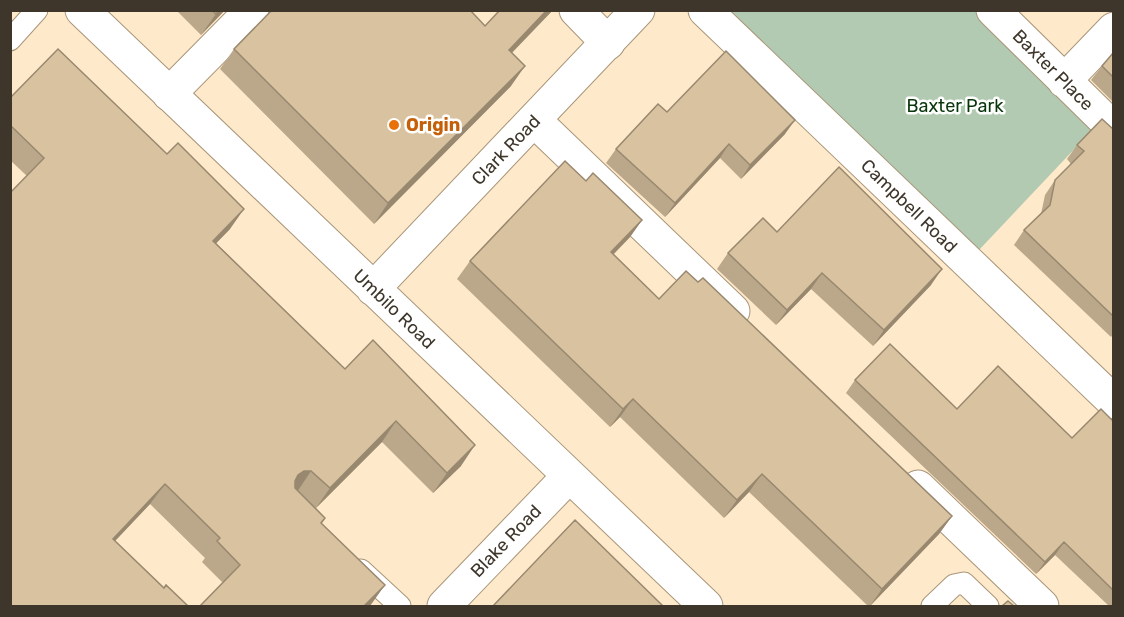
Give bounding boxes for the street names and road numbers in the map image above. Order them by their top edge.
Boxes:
street label: Baxter Place [1008,25,1098,115]
street label: Clark Road [467,110,545,190]
street label: Campbell Road [856,155,962,257]
street label: Umbilo Road [348,264,440,354]
street label: Blake Road [466,500,546,582]

